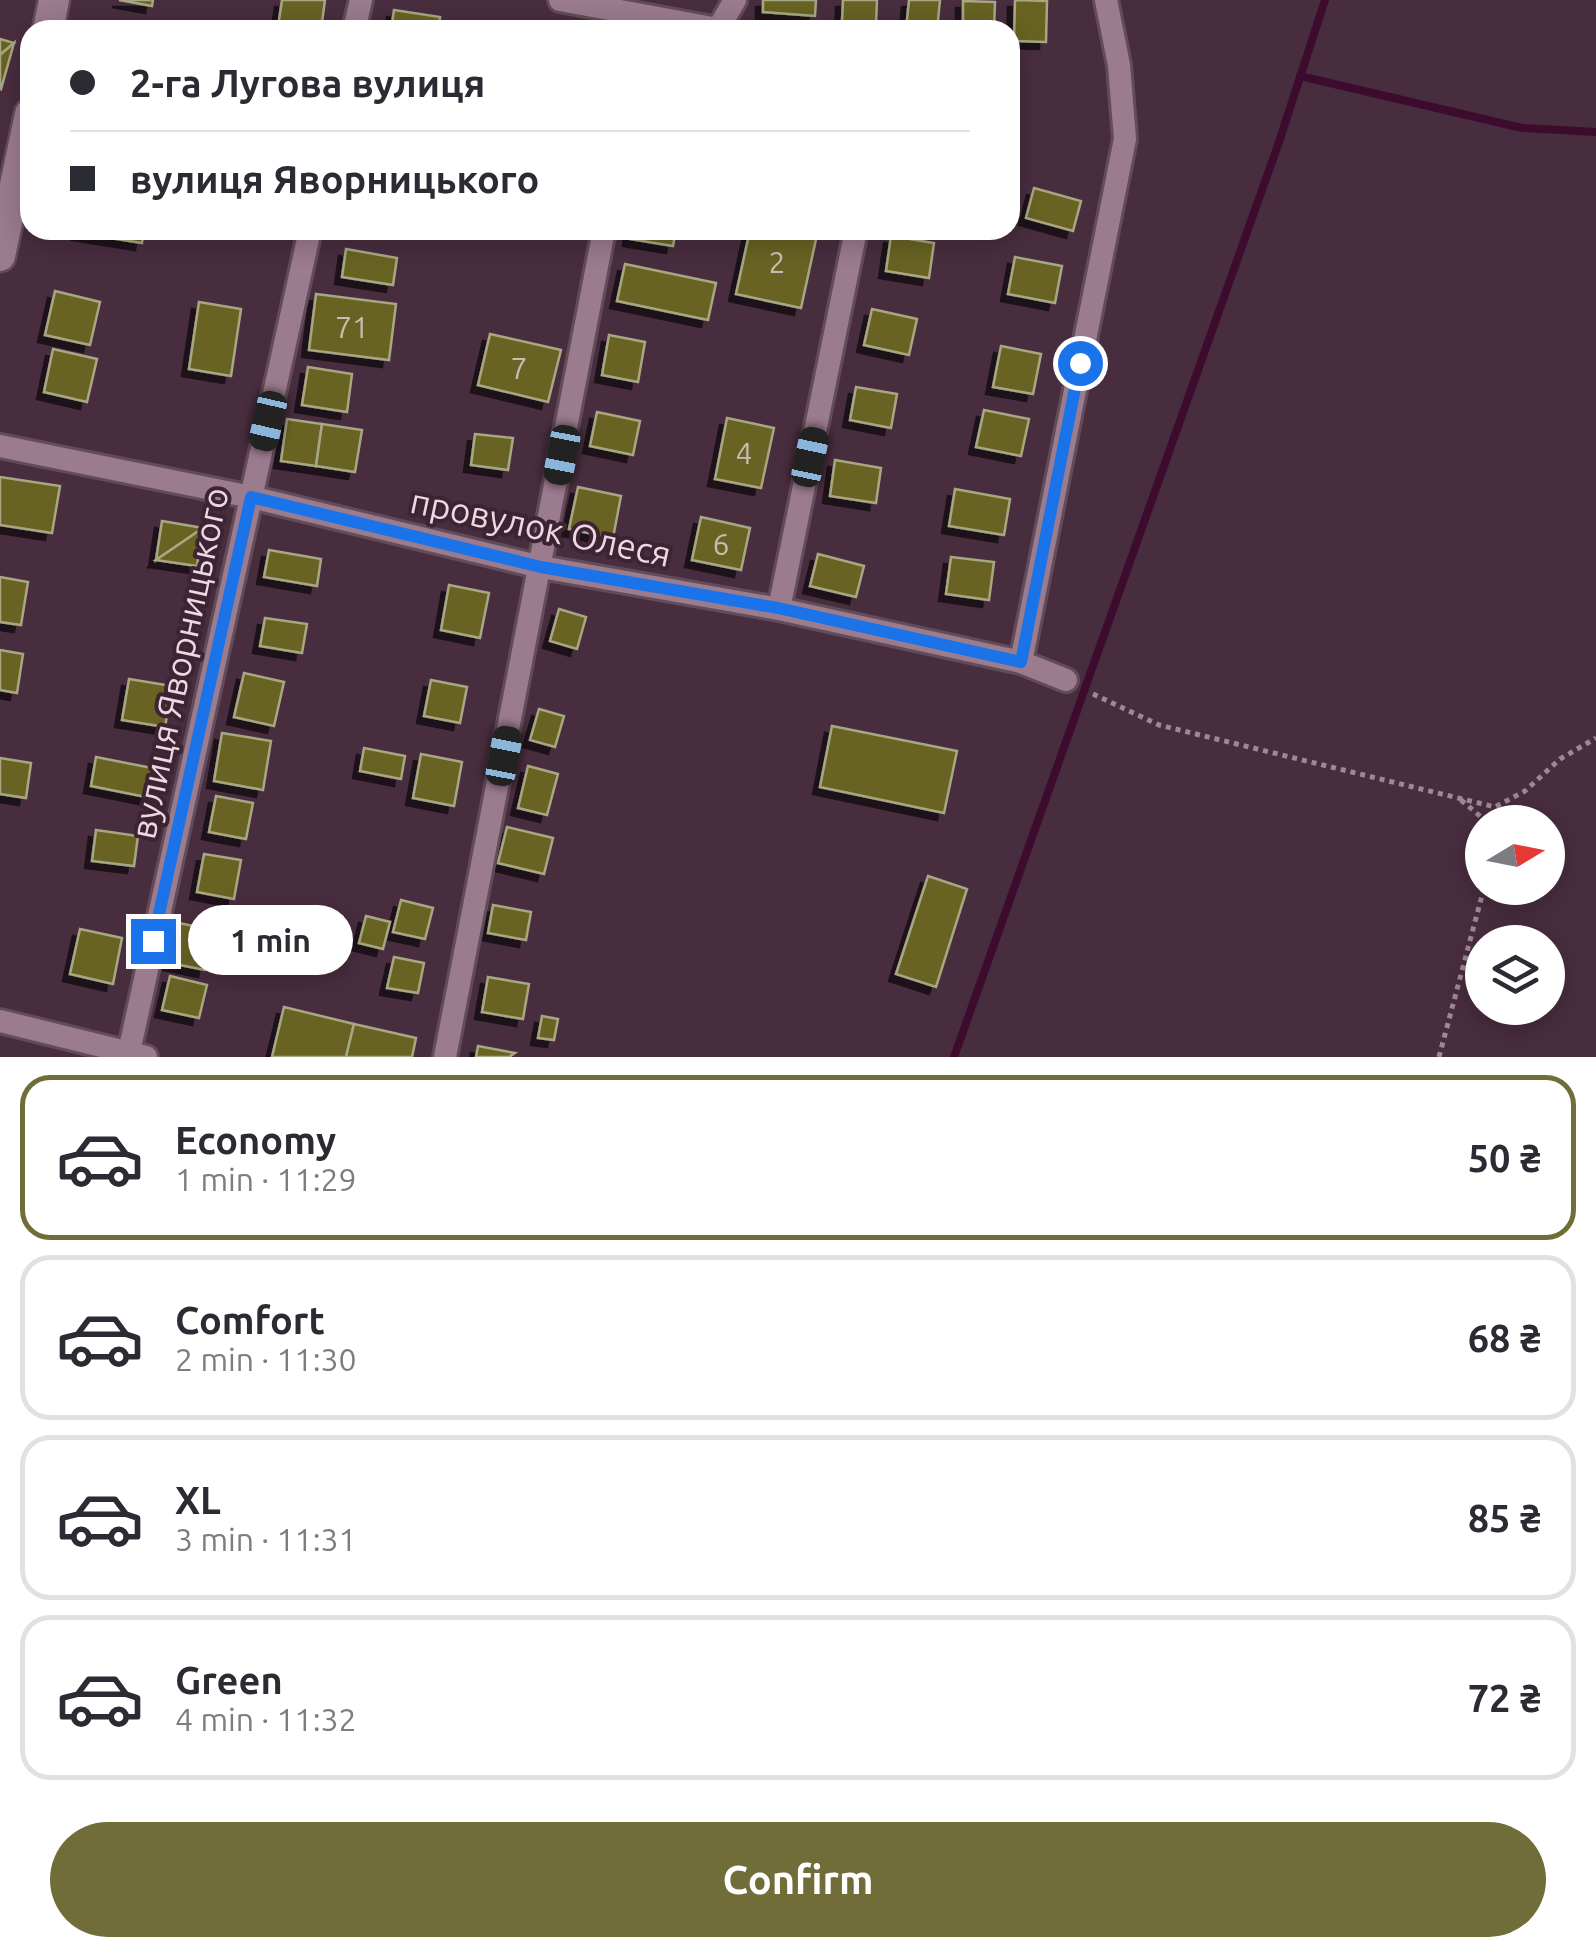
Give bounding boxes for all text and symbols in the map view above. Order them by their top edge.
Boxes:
text: 2-га Лугова вулиця [130,62,485,104]
text: вулиця Яворницького [130,158,539,200]
house number: 2 [769,245,785,279]
house number: 71 [335,310,369,344]
route start [1058,341,1103,386]
house number: 7 [511,351,527,385]
car [247,388,289,454]
car [542,423,582,487]
car [789,425,831,489]
house number: 4 [736,436,752,470]
street label: провулок Олеся [407,480,675,574]
street label: вулиця Яворницького [122,484,236,842]
house number: 6 [713,527,729,561]
car [484,724,524,788]
north arrow [1465,805,1565,905]
map controls [1465,805,1565,1025]
callout: 1 min [188,906,353,976]
route end [131,919,176,964]
text: 1 min [230,922,311,958]
button: layers [1465,925,1565,1025]
icon: car [55,1113,145,1203]
text: Economy [175,1119,336,1161]
text: 50 ₴ [1468,1137,1541,1179]
text: 1 min · 11:29 [175,1161,357,1197]
icon: car [55,1293,145,1383]
text: Comfort [175,1299,325,1341]
text: 68 ₴ [1468,1317,1541,1359]
text: 2 min · 11:30 [175,1341,357,1377]
icon: car [55,1473,145,1563]
text: XL [175,1479,221,1521]
text: 85 ₴ [1468,1497,1541,1539]
text: 3 min · 11:31 [175,1521,357,1557]
icon: car [55,1653,145,1743]
text: Green [175,1659,283,1701]
text: 72 ₴ [1468,1677,1541,1719]
text: 4 min · 11:32 [175,1701,357,1737]
button: Confirm [50,1822,1546,1937]

